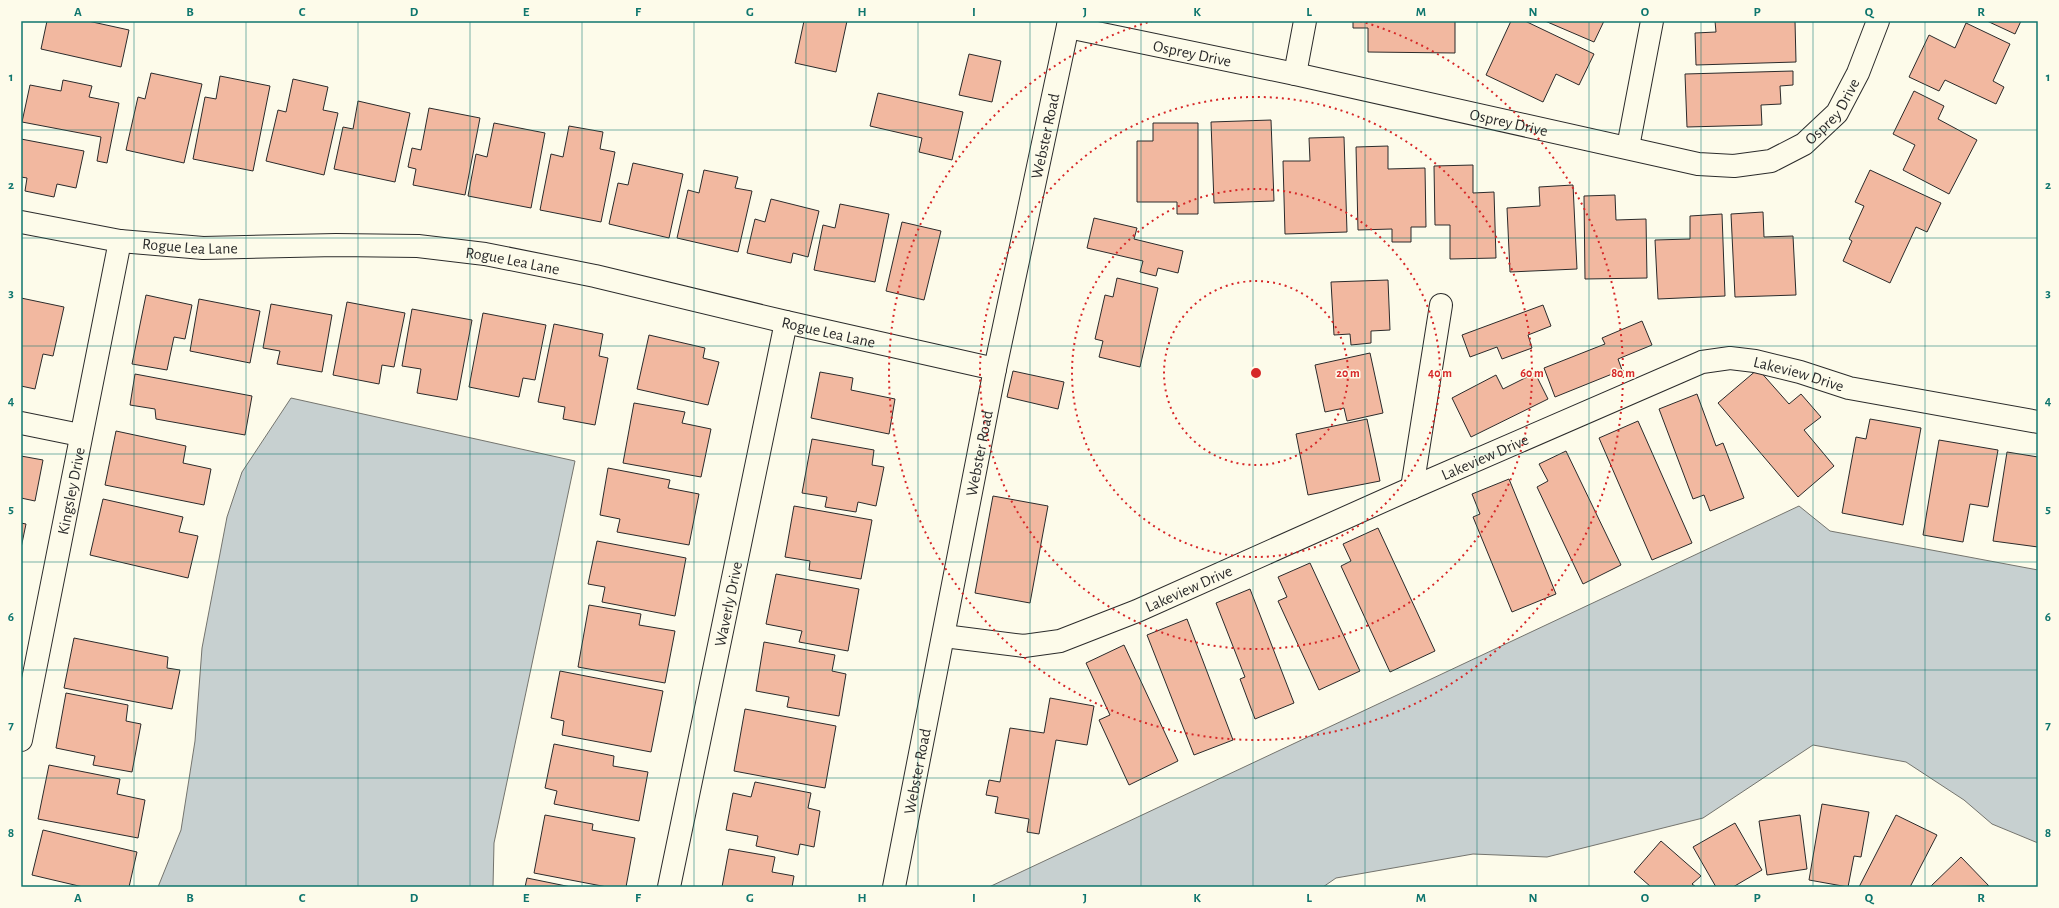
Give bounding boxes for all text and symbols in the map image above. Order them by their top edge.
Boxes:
text: A [74,6,82,19]
text: B [186,6,194,19]
text: C [299,6,306,19]
text: D [410,6,419,19]
text: E [523,6,530,19]
text: F [635,6,642,19]
text: G [746,6,754,19]
text: H [857,6,867,19]
text: I [972,6,976,19]
text: J [1083,6,1087,19]
text: K [1193,6,1201,19]
text: L [1306,6,1312,19]
text: M [1416,6,1426,19]
text: N [1528,6,1538,19]
text: O [1641,6,1650,19]
text: P [1753,6,1761,19]
text: Q [1865,6,1875,19]
text: R [1977,6,1985,19]
street label: Osprey Drive [1152,38,1233,70]
text: 1 [9,71,13,84]
text: 1 [2046,71,2050,84]
street label: Osprey Drive [1802,76,1863,148]
street label: Webster Road [1029,92,1062,180]
street label: Osprey Drive [1468,106,1549,139]
text: 2 [8,179,14,192]
text: 2 [2045,179,2051,192]
street label: Rogue Lea Lane [142,236,238,257]
street label: Rogue Lea Lane [465,245,561,278]
text: 3 [8,287,14,300]
text: 3 [2045,287,2051,300]
street label: Rogue Lea Lane [780,314,877,351]
street label: Lakeview Drive [1752,354,1846,395]
centre of rings [1249,366,1263,380]
text: 20 m [1336,367,1360,379]
text: 40 m [1428,367,1452,379]
text: 60 m [1520,367,1544,379]
text: 80 m [1611,367,1635,379]
text: 4 [8,395,15,408]
text: 4 [2045,395,2052,408]
street label: Webster Road [963,409,996,498]
street label: Lakeview Drive [1439,431,1531,483]
street label: Kingsley Drive [55,446,88,536]
text: 5 [8,503,14,516]
text: 5 [2045,503,2051,516]
street label: Waverly Drive [712,560,745,648]
street label: Lakeview Drive [1143,563,1235,615]
text: 6 [8,611,14,624]
text: 6 [2045,611,2051,624]
text: 7 [8,719,14,732]
text: 7 [2045,719,2051,732]
street label: Webster Road [901,727,934,816]
text: 8 [8,827,14,840]
text: 8 [2045,827,2051,840]
text: A [74,892,82,905]
text: B [186,892,194,905]
text: C [299,892,306,905]
text: D [410,892,419,905]
text: E [523,892,530,905]
text: F [635,892,642,905]
text: G [746,892,754,905]
text: H [857,892,867,905]
text: I [972,892,976,905]
text: J [1083,892,1087,905]
text: K [1193,892,1201,905]
text: L [1306,892,1312,905]
text: M [1416,892,1426,905]
text: N [1528,892,1538,905]
text: O [1641,892,1650,905]
text: P [1753,892,1761,905]
text: Q [1865,892,1875,905]
text: R [1977,892,1985,905]

